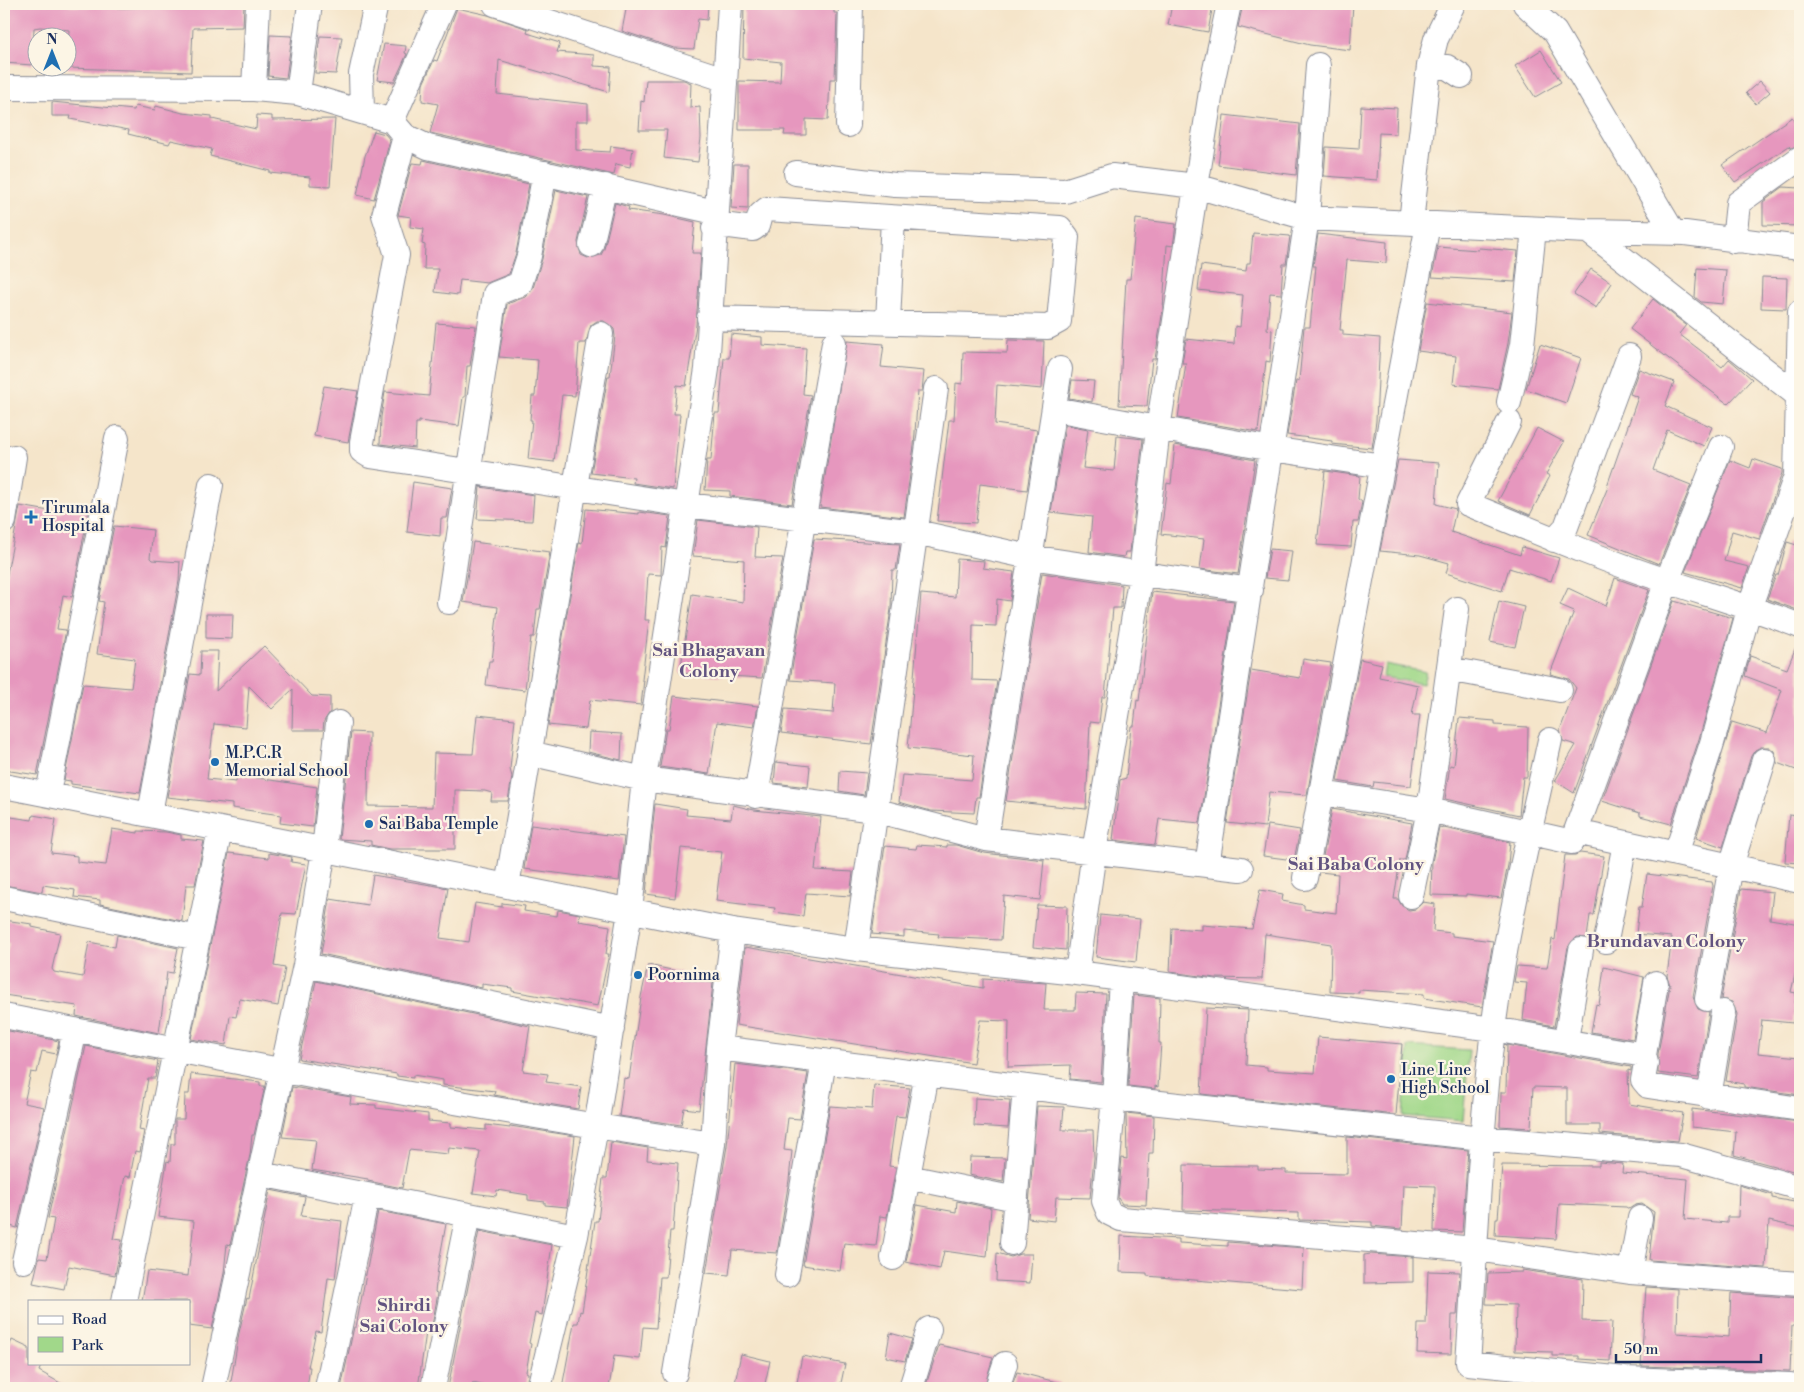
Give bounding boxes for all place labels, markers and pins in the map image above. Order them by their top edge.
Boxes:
place label: Tirumala Hospital [42,498,111,536]
marker: Tirumala Hospital [24,510,38,524]
place label: M.P.C.R Memorial School [225,743,349,781]
marker: M.P.C.R Memorial School [209,756,221,768]
place label: Sai Baba Temple [379,814,499,834]
marker: Sai Baba Temple [363,818,375,830]
place label: Poornima [648,965,721,985]
marker: Poornima [632,969,644,981]
place label: Line Line High School [1401,1060,1490,1098]
marker: Line Line High School [1385,1073,1397,1085]

